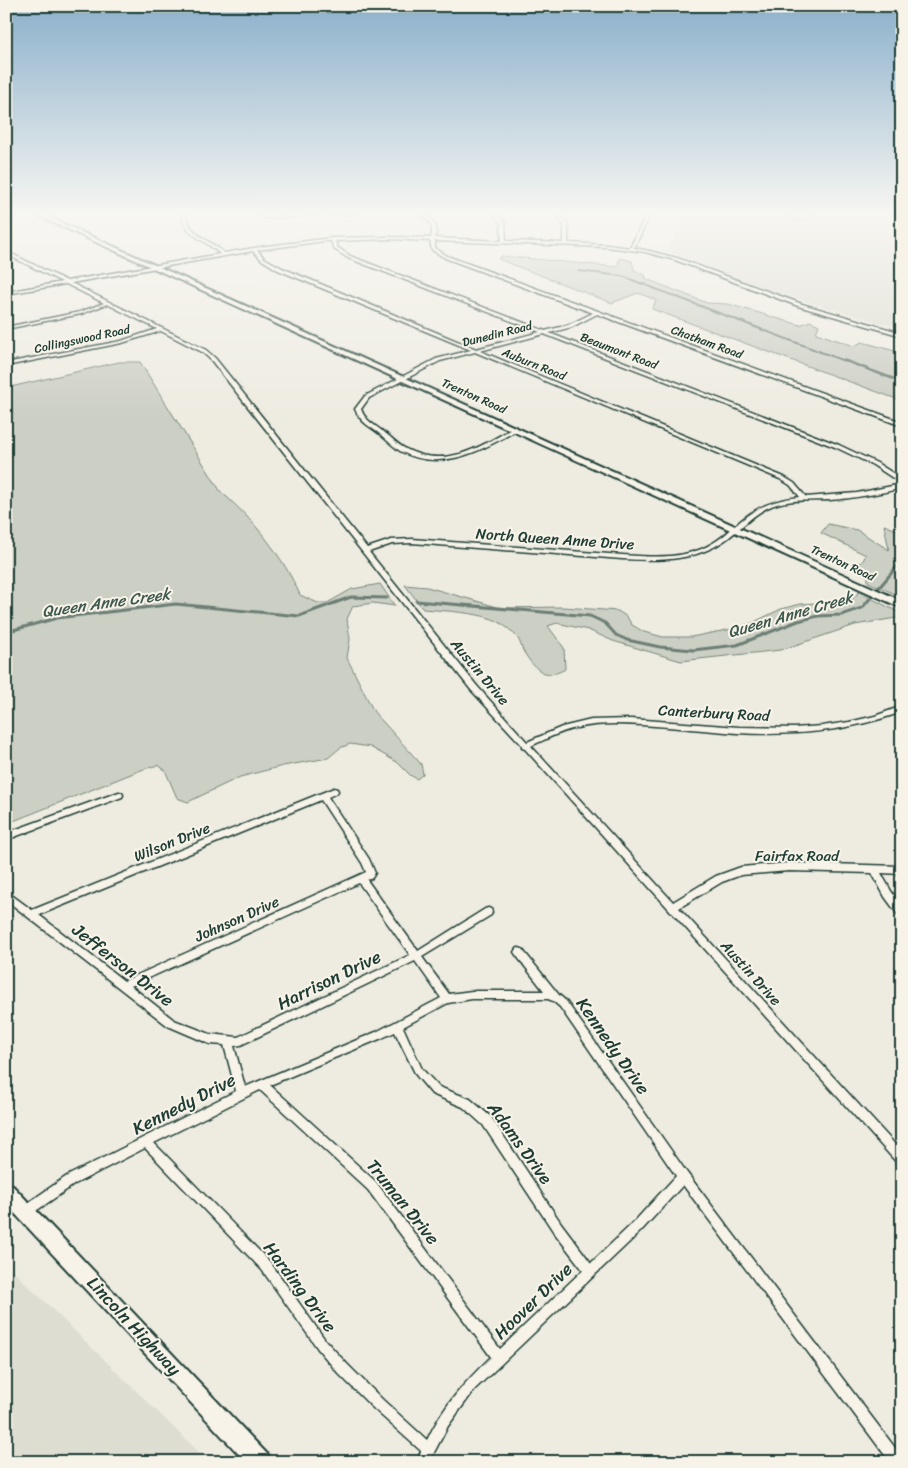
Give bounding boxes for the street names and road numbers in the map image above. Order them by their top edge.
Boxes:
street label: Dunedin Road [460,314,536,353]
street label: Collingswood Road [32,318,133,360]
street label: Chatham Road [668,319,747,365]
street label: Beaumont Road [577,326,663,377]
street label: Auburn Road [498,341,571,387]
street label: Trenton Road [438,372,511,420]
street label: North Queen Anne Drive [475,520,635,558]
street label: Trenton Road [807,538,880,588]
street label: Austin Drive [443,632,516,712]
street label: Canterbury Road [658,697,771,729]
street label: Wilson Drive [130,815,214,869]
street label: Fairfax Road [755,843,840,869]
street label: Johnson Drive [190,889,284,950]
street label: Jefferson Drive [64,914,181,1015]
street label: Austin Drive [713,933,788,1012]
street label: Harrison Drive [271,941,387,1019]
street label: Kennedy Drive [567,991,659,1101]
street label: Kennedy Drive [126,1064,242,1144]
street label: Adams Drive [478,1094,561,1192]
street label: Truman Drive [358,1152,448,1252]
street label: Harding Drive [255,1234,345,1340]
street label: Hoover Drive [486,1254,580,1348]
street label: Lincoln Highway [79,1268,190,1384]

